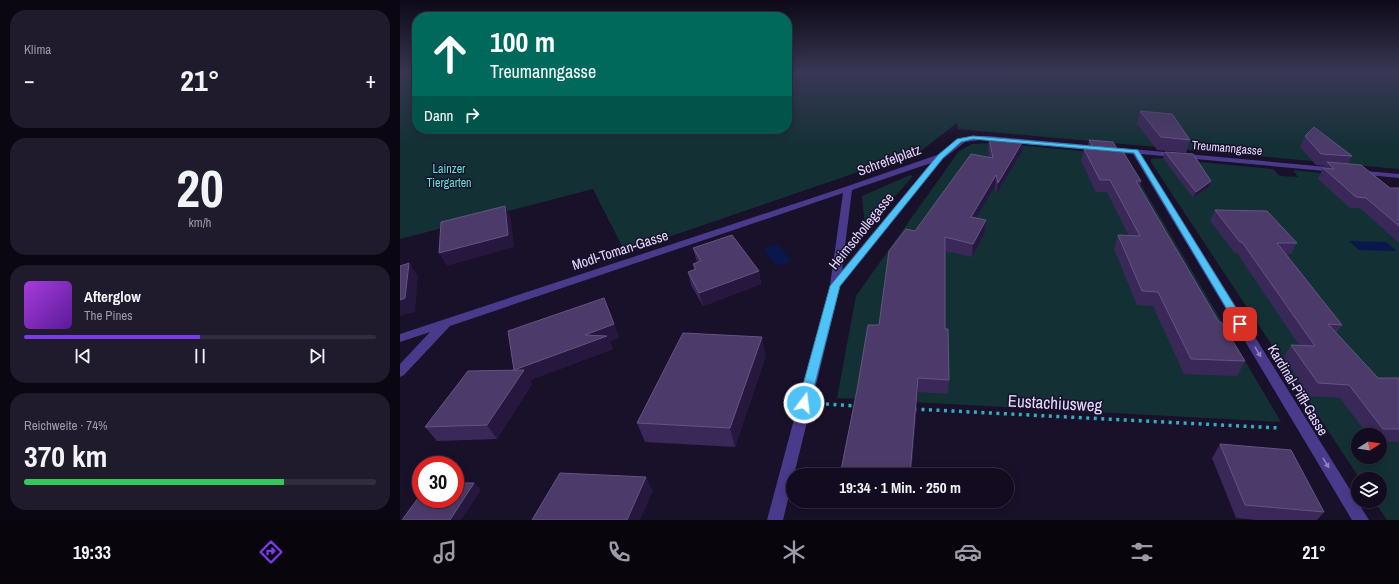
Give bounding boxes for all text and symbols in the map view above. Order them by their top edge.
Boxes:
text: 100 m [490,23,555,61]
icon: ahead [424,28,476,80]
text: Klima [24,41,51,58]
text: Treumanngasse [490,59,596,84]
text: 21° [180,60,220,100]
text: − [24,65,35,95]
text: + [365,65,376,95]
icon: right [461,104,483,126]
text: Dann [424,105,453,126]
street label: Treumanngasse [1191,137,1263,159]
street label: Schrefelplatz [855,140,923,180]
text: 20 [176,153,224,223]
park label: Lainzer Tiergarten [426,161,472,191]
street label: Heimschollegasse [824,189,898,273]
text: km/h [188,214,212,231]
street label: Modl-Toman-Gasse [570,226,670,274]
text: Afterglow [84,286,141,307]
text: The Pines [84,307,133,324]
pin [1223,307,1257,341]
icon: arrive [1229,313,1251,335]
street label: Kardinal-Piffl-Gasse [1264,341,1332,439]
icon: previous [72,345,94,367]
icon: pause [189,345,211,367]
icon: next [306,345,328,367]
one-way arrow [1254,347,1262,357]
position arrow [783,382,825,424]
street label: Eustachiusweg [1007,389,1103,416]
text: Reichweite · 74% [24,417,108,434]
north arrow [1351,428,1387,464]
map controls [1351,428,1387,508]
text: 370 km [24,436,107,476]
speed limit sign: 30 [412,456,464,508]
one-way arrow [1322,458,1330,468]
button: layers [1351,472,1387,508]
text: 19:34 · 1 Min. · 250 m [839,477,961,498]
icon: directions [257,538,285,566]
icon: music [431,538,459,566]
icon: phone [605,538,633,566]
icon: climate [780,538,808,566]
icon: car [954,538,982,566]
icon: filters [1128,538,1156,566]
text: 19:33 [73,540,111,565]
text: 21° [1302,540,1326,565]

